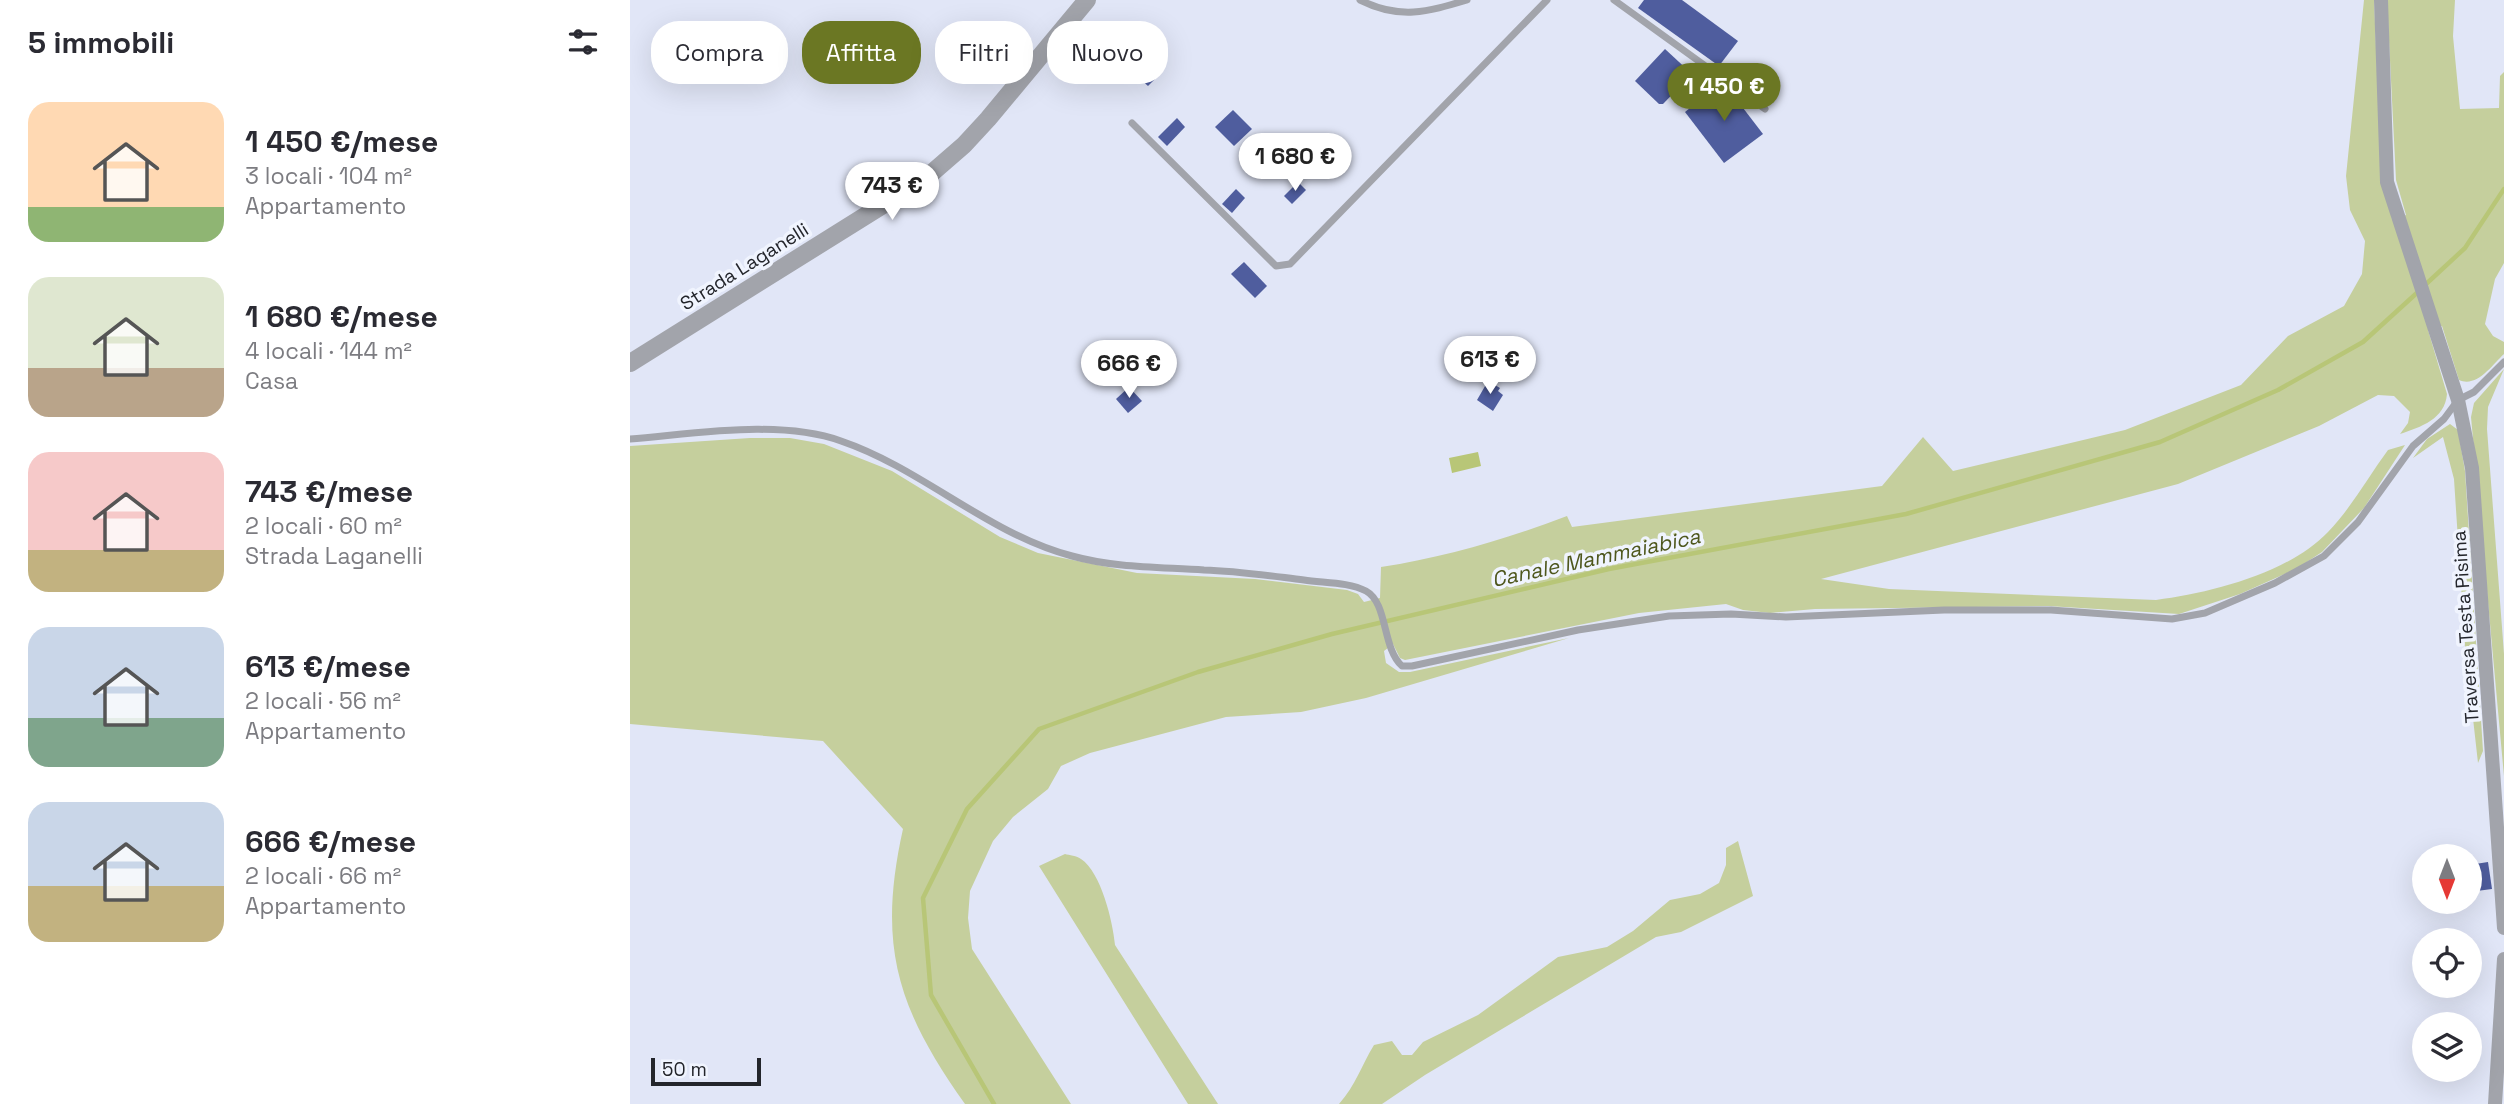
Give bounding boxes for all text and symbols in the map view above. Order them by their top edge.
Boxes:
chip: Compra [651,21,788,84]
chip: Affitta [802,21,921,84]
chip: Filtri [935,21,1033,84]
chip: Nuovo [1047,21,1168,84]
text: 5 immobili [28,23,174,62]
icon: filters [564,23,602,61]
pin: 1 450 € [1659,64,1789,123]
text: 1 450 € [1683,71,1765,101]
text: 1 450 €/mese [245,122,438,161]
icon: home [84,130,168,214]
pin: 1 680 € [1230,134,1360,193]
text: 1 680 € [1255,141,1335,171]
text: 3 locali · 104 m² [245,161,412,191]
pin: 743 € [843,162,941,222]
text: 743 € [861,170,923,200]
text: Appartamento [245,191,406,221]
street label: Strada Laganelli [675,217,813,316]
text: 1 680 €/mese [245,297,438,336]
icon: home [84,305,168,389]
text: 4 locali · 144 m² [245,336,412,366]
pin: 613 € [1441,336,1539,396]
pin: 666 € [1080,340,1178,400]
text: 613 € [1460,344,1520,374]
text: 666 € [1097,348,1161,378]
text: Casa [245,366,298,396]
text: 743 €/mese [245,472,413,511]
icon: home [84,480,168,564]
text: 2 locali · 60 m² [245,511,402,541]
water label: Canale Mammaiabica [1489,522,1704,593]
street label: Traversa Testa Pisima [2446,530,2485,724]
text: Strada Laganelli [245,541,423,571]
text: 613 €/mese [245,647,411,686]
icon: home [84,655,168,739]
text: 2 locali · 56 m² [245,686,401,716]
text: Appartamento [245,716,406,746]
text: 666 €/mese [245,822,416,861]
icon: home [84,830,168,914]
north arrow [2412,844,2482,914]
map controls [2412,844,2482,1082]
text: 2 locali · 66 m² [245,861,401,891]
text: Appartamento [245,891,406,921]
button: locate [2412,928,2482,998]
button: layers [2412,1012,2482,1082]
scale bar [651,1055,761,1087]
text: 50 m [662,1057,707,1082]

